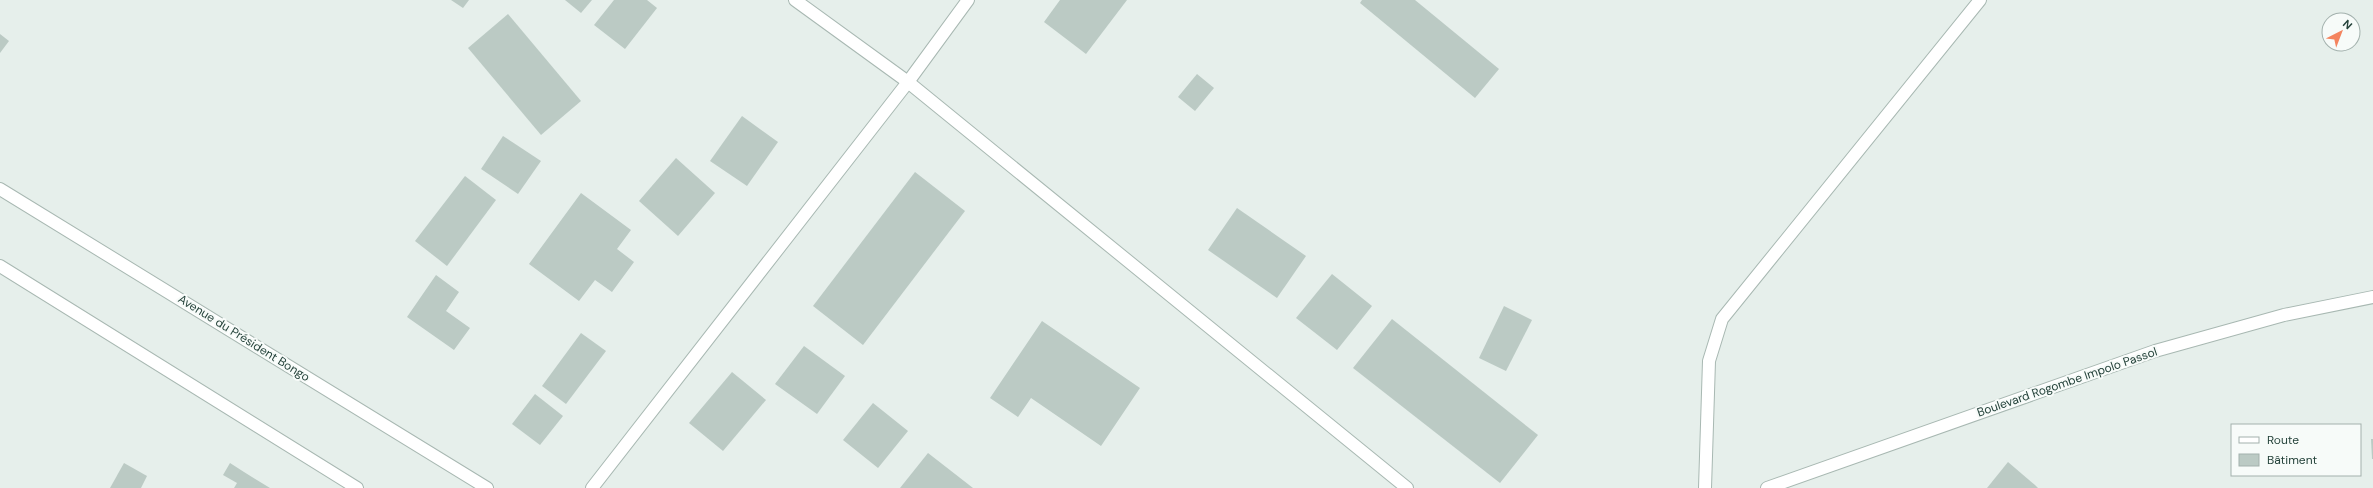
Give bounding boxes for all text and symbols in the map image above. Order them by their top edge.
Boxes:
north arrow [2321,12,2361,52]
text: N [2340,17,2355,32]
street label: Avenue du Président Bongo [175,291,313,385]
street label: Boulevard Rogombe Impolo Passol [1975,344,2159,420]
legend [2231,424,2361,476]
text: Route [2267,432,2299,448]
text: Bâtiment [2267,452,2318,468]

